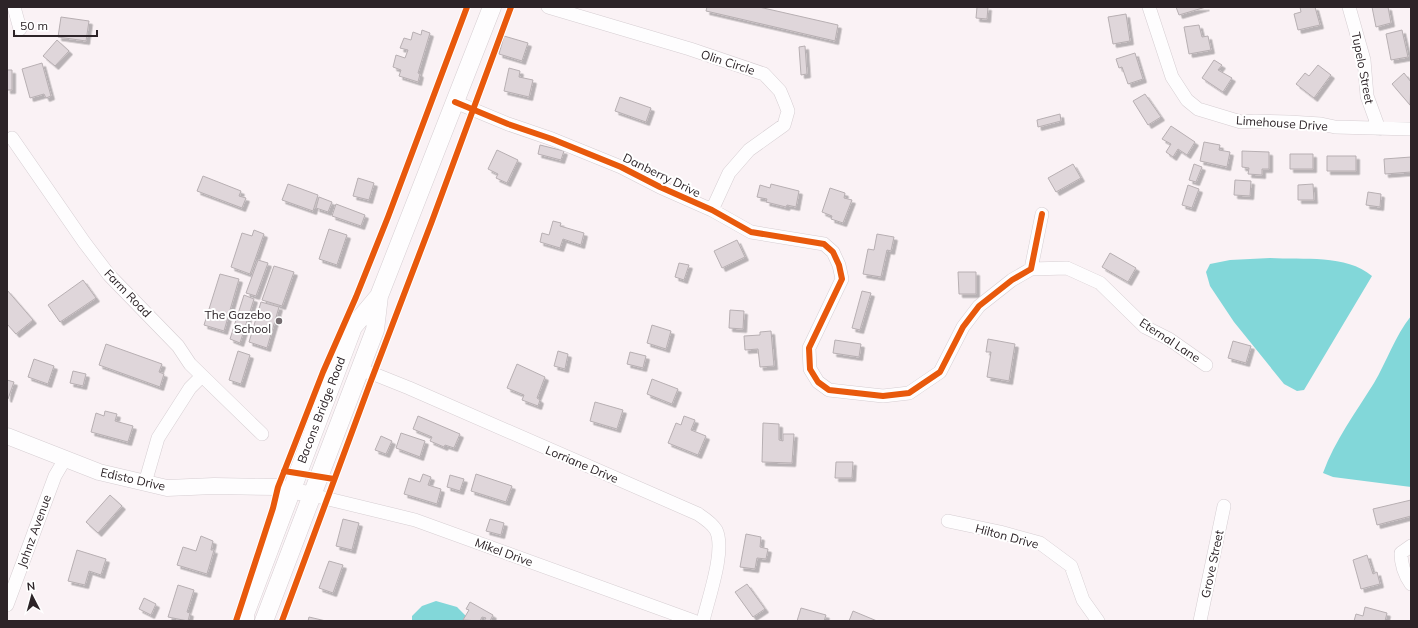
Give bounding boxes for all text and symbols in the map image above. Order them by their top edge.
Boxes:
scale bar [14,12,97,38]
text: 50 m [20,18,48,33]
street label: Tupelo Street [1349,31,1377,105]
street label: Olin Circle [699,46,757,78]
street label: Limehouse Drive [1236,112,1328,134]
street label: Danberry Drive [621,150,703,200]
street label: Farm Road [101,266,155,320]
place label: The Gazebo School [204,307,271,336]
street label: Eternal Lane [1137,315,1203,365]
marker: The Gazebo School [274,316,284,326]
street label: Bacons Bridge Road [294,355,348,465]
street label: Lorriane Drive [543,442,621,486]
street label: Edisto Drive [99,464,167,494]
street label: Jahnz Avenue [14,493,54,569]
street label: Hilton Drive [974,520,1040,552]
street label: Grove Street [1197,529,1227,599]
street label: Mikel Drive [473,535,535,569]
north arrow [12,576,52,616]
text: N [26,579,36,593]

